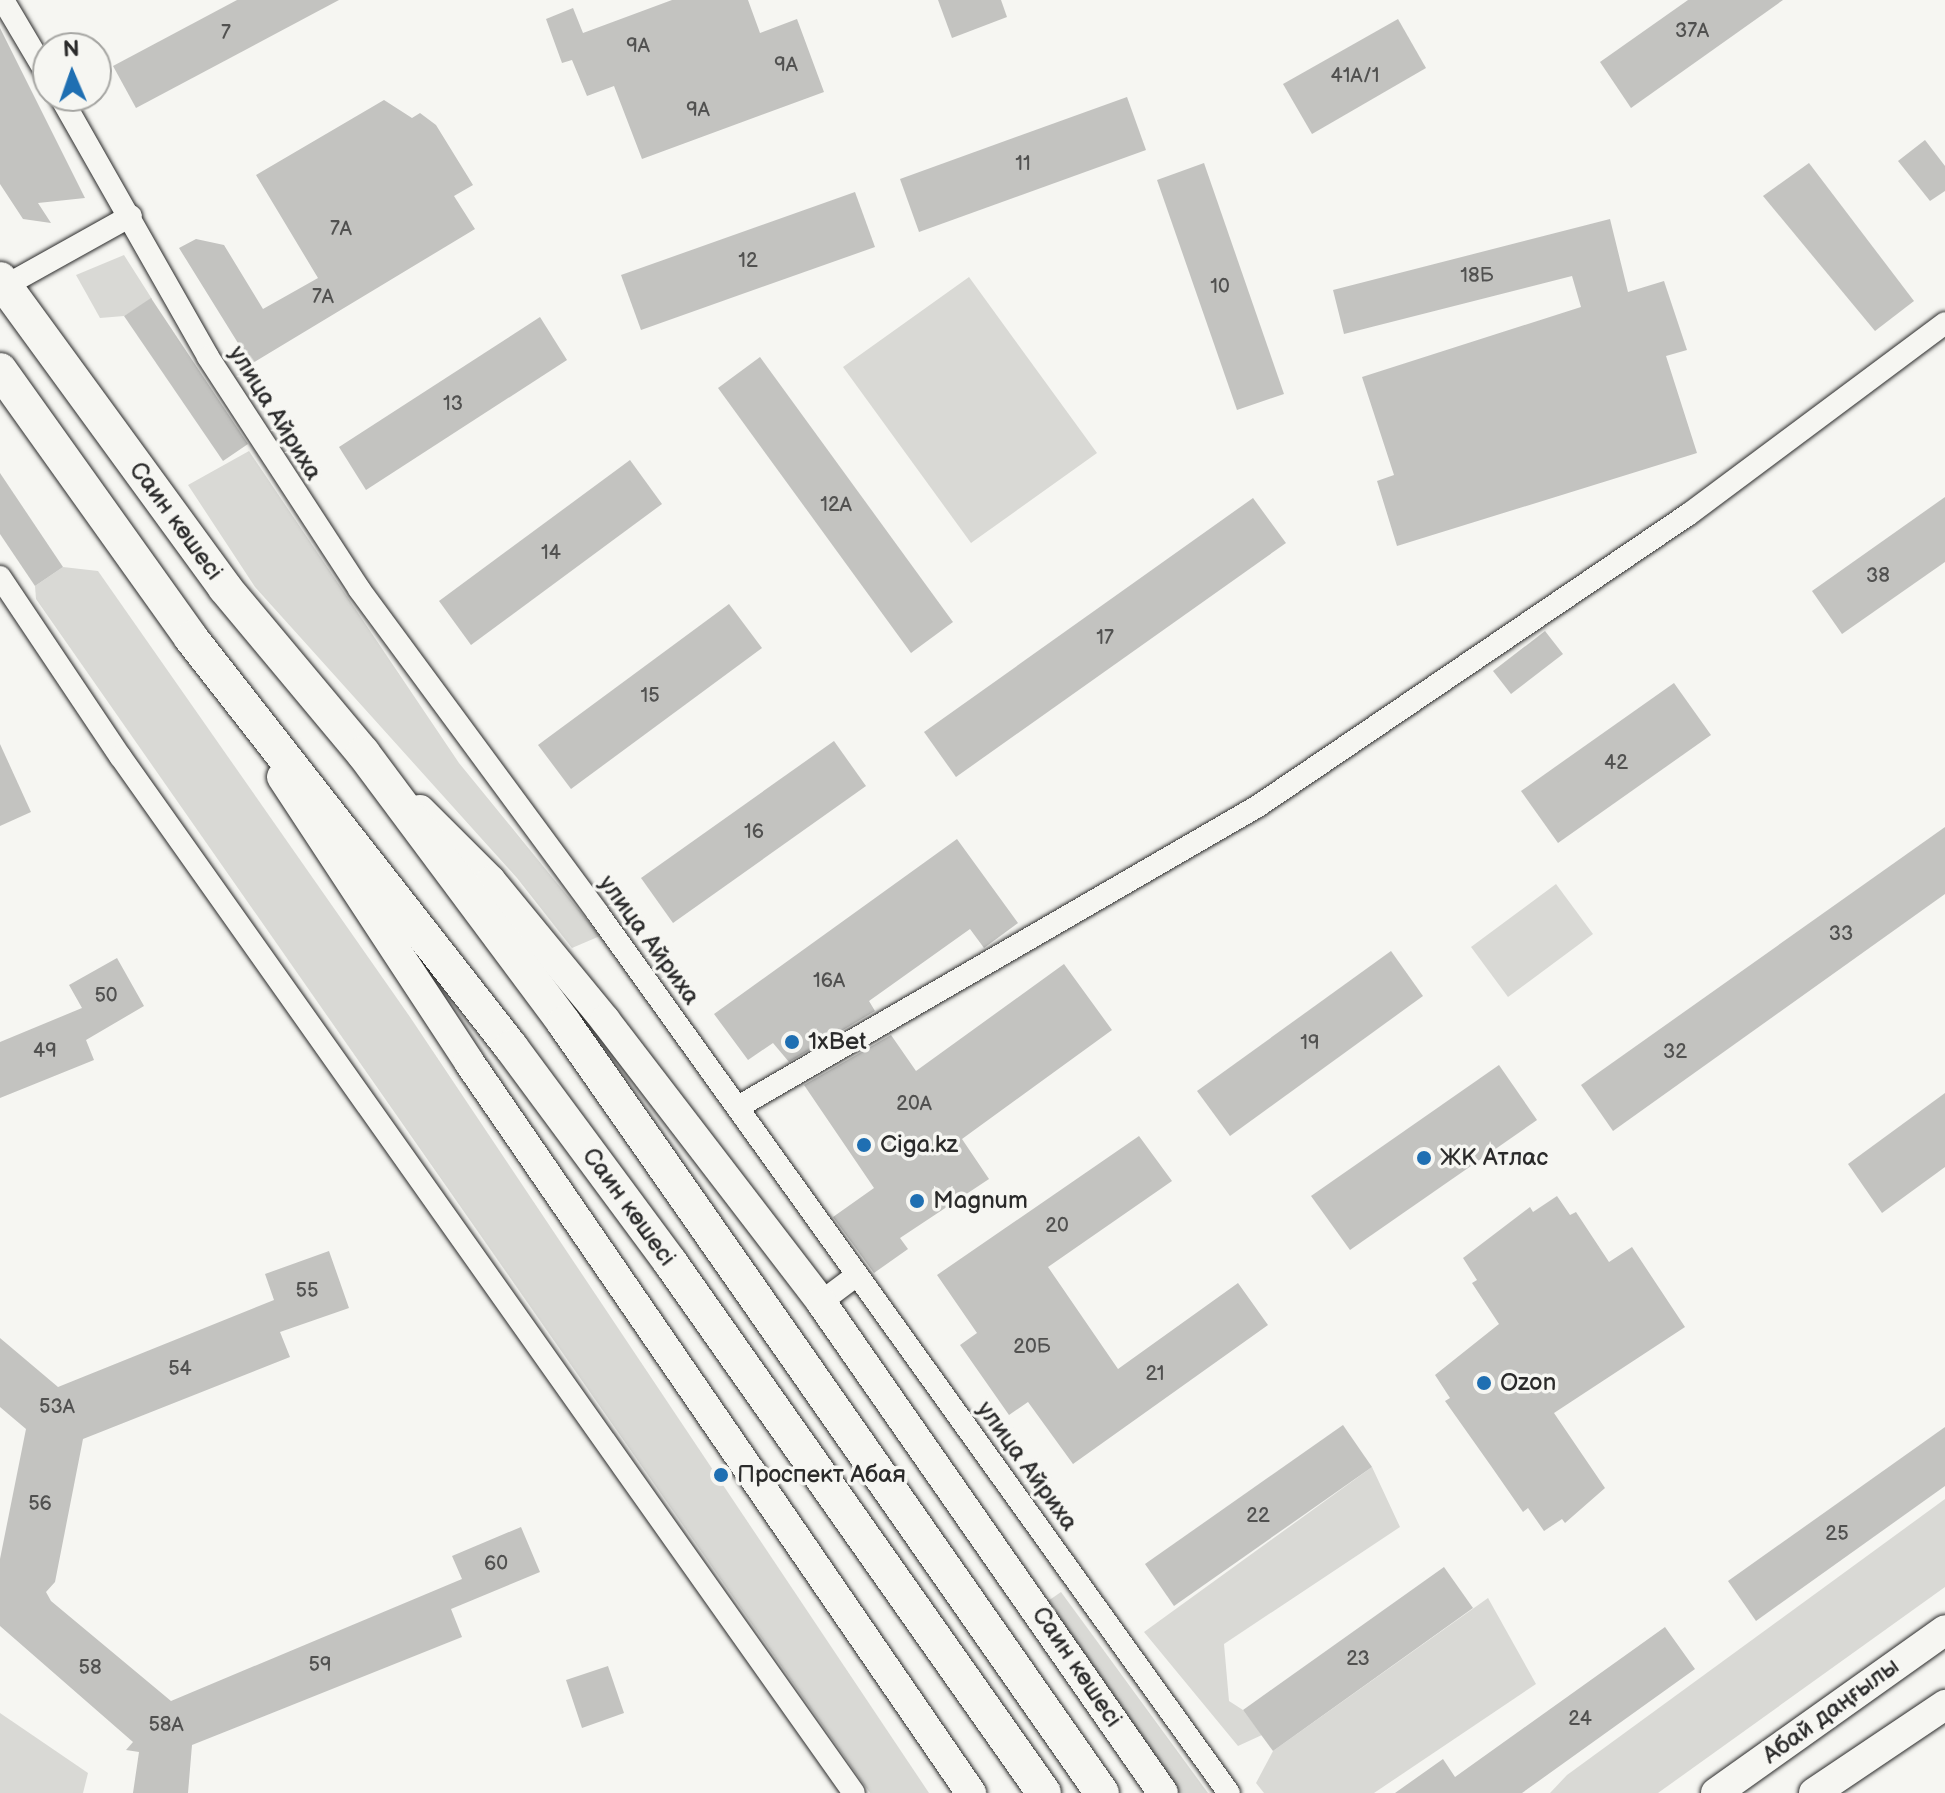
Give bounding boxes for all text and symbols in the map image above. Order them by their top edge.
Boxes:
house number: 37А [1675,19,1709,43]
house number: 7 [221,21,231,45]
north arrow [32,32,112,112]
house number: 9А [626,34,650,58]
text: N [62,36,80,63]
house number: 9А [774,53,798,77]
house number: 41А/1 [1331,64,1379,88]
house number: 9А [686,98,710,122]
house number: 11 [1015,152,1031,176]
house number: 7А [330,217,352,241]
house number: 12 [738,249,758,273]
house number: 18Б [1460,264,1494,288]
house number: 10 [1210,275,1230,299]
house number: 7А [312,285,334,309]
street label: улица Айриха [222,341,328,485]
house number: 13 [443,392,463,416]
street label: Саин көшесі [123,456,229,586]
house number: 12А [820,493,852,517]
house number: 14 [541,541,561,565]
house number: 38 [1866,564,1890,588]
house number: 17 [1096,626,1114,650]
house number: 15 [640,684,660,708]
house number: 42 [1604,751,1628,775]
house number: 16 [744,820,764,844]
street label: улица Айриха [592,870,706,1010]
house number: 33 [1829,922,1853,946]
house number: 16А [813,969,845,993]
house number: 50 [94,984,118,1008]
place label: 1xBet [808,1028,867,1056]
house number: 19 [1300,1031,1320,1055]
marker: 1xBet [783,1033,801,1051]
house number: 49 [33,1039,57,1063]
house number: 32 [1663,1040,1687,1064]
house number: 20А [896,1092,932,1116]
place label: Ciga.kz [880,1131,958,1159]
marker: Ciga.kz [855,1136,873,1154]
street label: Саин көшесі [576,1142,682,1272]
place label: ЖК Атлас [1440,1144,1548,1172]
marker: ЖК Атлас [1415,1149,1433,1167]
place label: Magnum [933,1187,1028,1215]
marker: Magnum [908,1192,926,1210]
house number: 20 [1045,1214,1069,1238]
house number: 55 [296,1279,318,1303]
house number: 20Б [1013,1335,1051,1359]
house number: 54 [168,1357,192,1381]
house number: 21 [1145,1362,1165,1386]
place label: Ozon [1500,1369,1556,1397]
marker: Ozon [1475,1374,1493,1392]
house number: 53А [39,1395,75,1419]
street label: улица Айриха [970,1396,1084,1536]
place label: Проспект Абая [737,1461,906,1489]
marker: Проспект Абая [712,1466,730,1484]
house number: 56 [28,1492,52,1516]
house number: 22 [1246,1504,1270,1528]
house number: 25 [1825,1522,1849,1546]
house number: 60 [484,1552,508,1576]
street label: Саин көшесі [1026,1601,1128,1733]
house number: 23 [1346,1647,1370,1671]
street label: Абай даңғылы [1757,1652,1905,1770]
house number: 59 [308,1653,332,1677]
house number: 58 [78,1656,102,1680]
house number: 24 [1568,1707,1592,1731]
house number: 58А [148,1713,184,1737]

